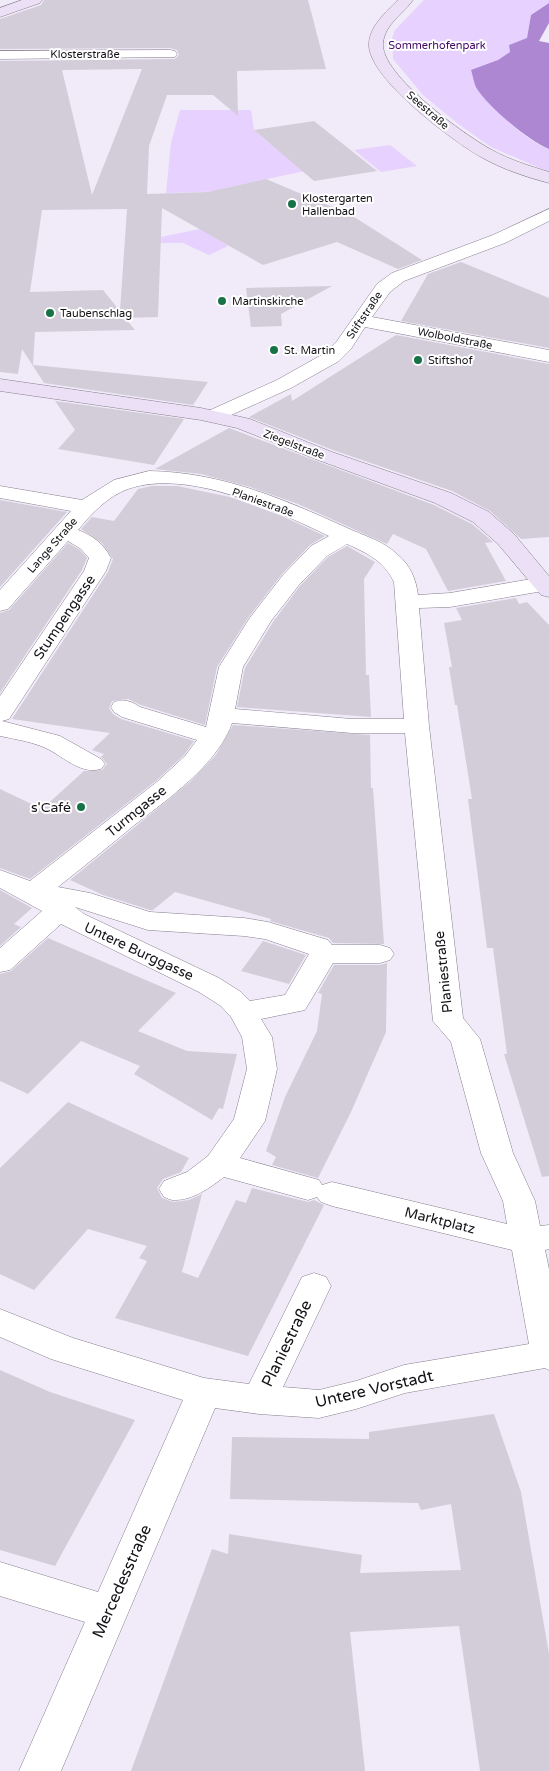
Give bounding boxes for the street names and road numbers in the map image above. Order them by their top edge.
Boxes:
street label: Klosterstraße [50,48,120,61]
street label: Seestraße [404,88,452,132]
street label: Stiftstraße [344,289,385,342]
street label: Wolboldstraße [416,325,494,352]
street label: Ziegelstraße [261,427,326,462]
street label: Planiestraße [230,485,295,520]
street label: Lange Straße [25,515,80,576]
street label: Stumpengasse [30,572,99,663]
street label: Turmgasse [103,782,170,841]
street label: Untere Burggasse [81,919,196,984]
street label: Planiestraße [431,930,456,1014]
street label: Marktplatz [403,1204,477,1237]
street label: Planiestraße [257,1297,317,1390]
street label: Untere Vorstadt [313,1366,435,1412]
street label: Mercedesstraße [88,1522,156,1641]

